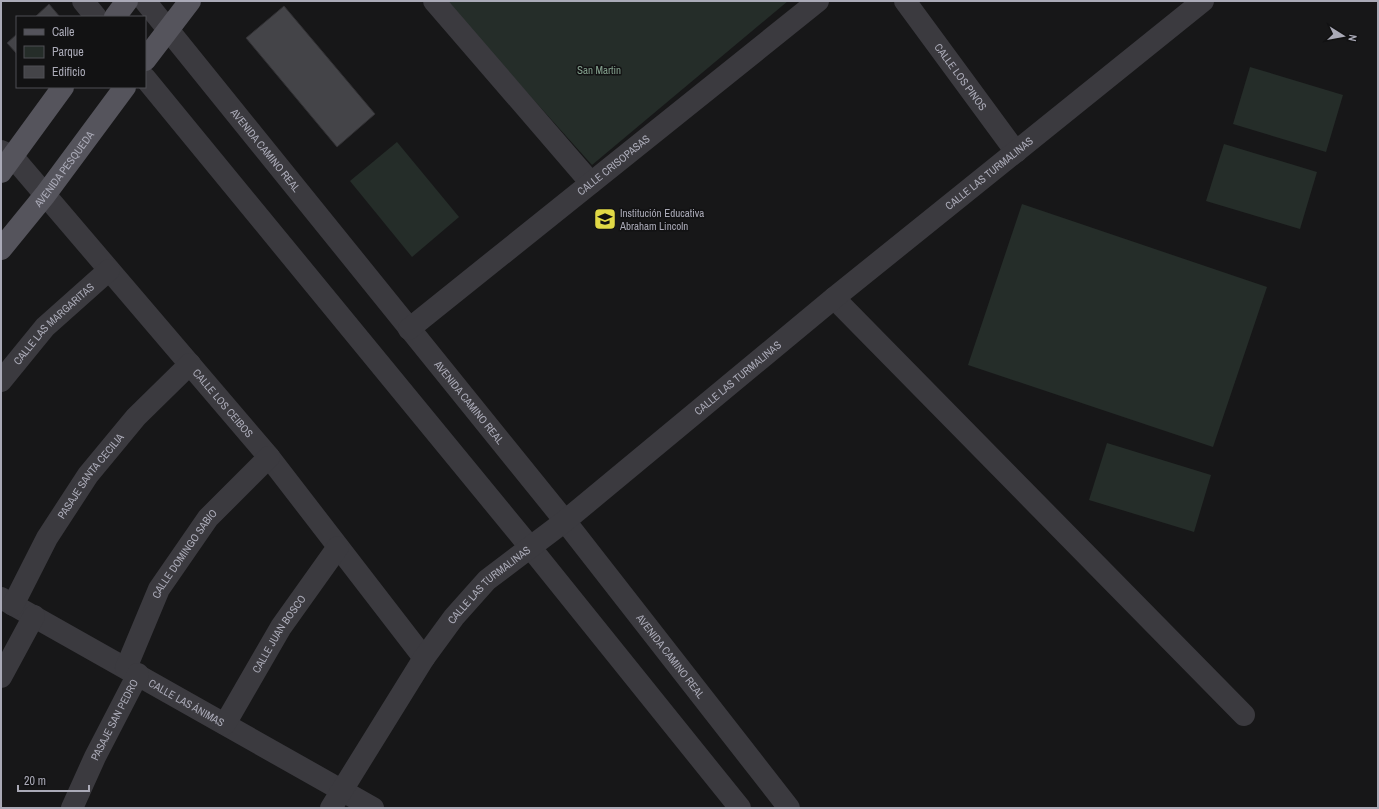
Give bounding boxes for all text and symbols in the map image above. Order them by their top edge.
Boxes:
legend [16,16,146,88]
north arrow [1323,16,1363,56]
text: Calle [52,24,74,40]
text: N [1345,33,1360,42]
street label: CALLE LOS PINOS [931,40,990,113]
text: Parque [52,44,84,60]
park label: San Martin [577,63,621,77]
text: Edificio [52,64,85,80]
street label: AVENIDA CAMINO REAL [227,105,304,195]
street label: AVENIDA PESQUEDA [31,127,98,210]
street label: CALLE CRISOPASAS [574,132,653,198]
street label: CALLE LAS TURMALINAS [942,134,1036,213]
school or university icon: Institución Educativa Abraham Lincoln [592,206,618,232]
place label: Institución Educativa Abraham Lincoln [619,206,704,233]
street label: CALLE LAS MARGARITAS [10,280,97,368]
street label: CALLE LAS TURMALINAS [691,338,784,418]
street label: AVENIDA CAMINO REAL [431,357,507,447]
street label: CALLE LOS CEIBOS [190,366,256,440]
street label: PASAJE SANTA CECILIA [54,430,127,521]
street label: CALLE DOMINGO SABIO [149,506,220,600]
street label: CALLE LAS TURMALINAS [444,543,533,627]
street label: CALLE JUAN BOSCO [249,592,309,675]
street label: AVENIDA CAMINO REAL [633,610,708,701]
street label: CALLE LAS ÁNIMAS [146,676,227,730]
street label: PASAJE SAN PEDRO [87,677,141,762]
scale bar [18,767,89,793]
text: 20 m [24,773,46,789]

